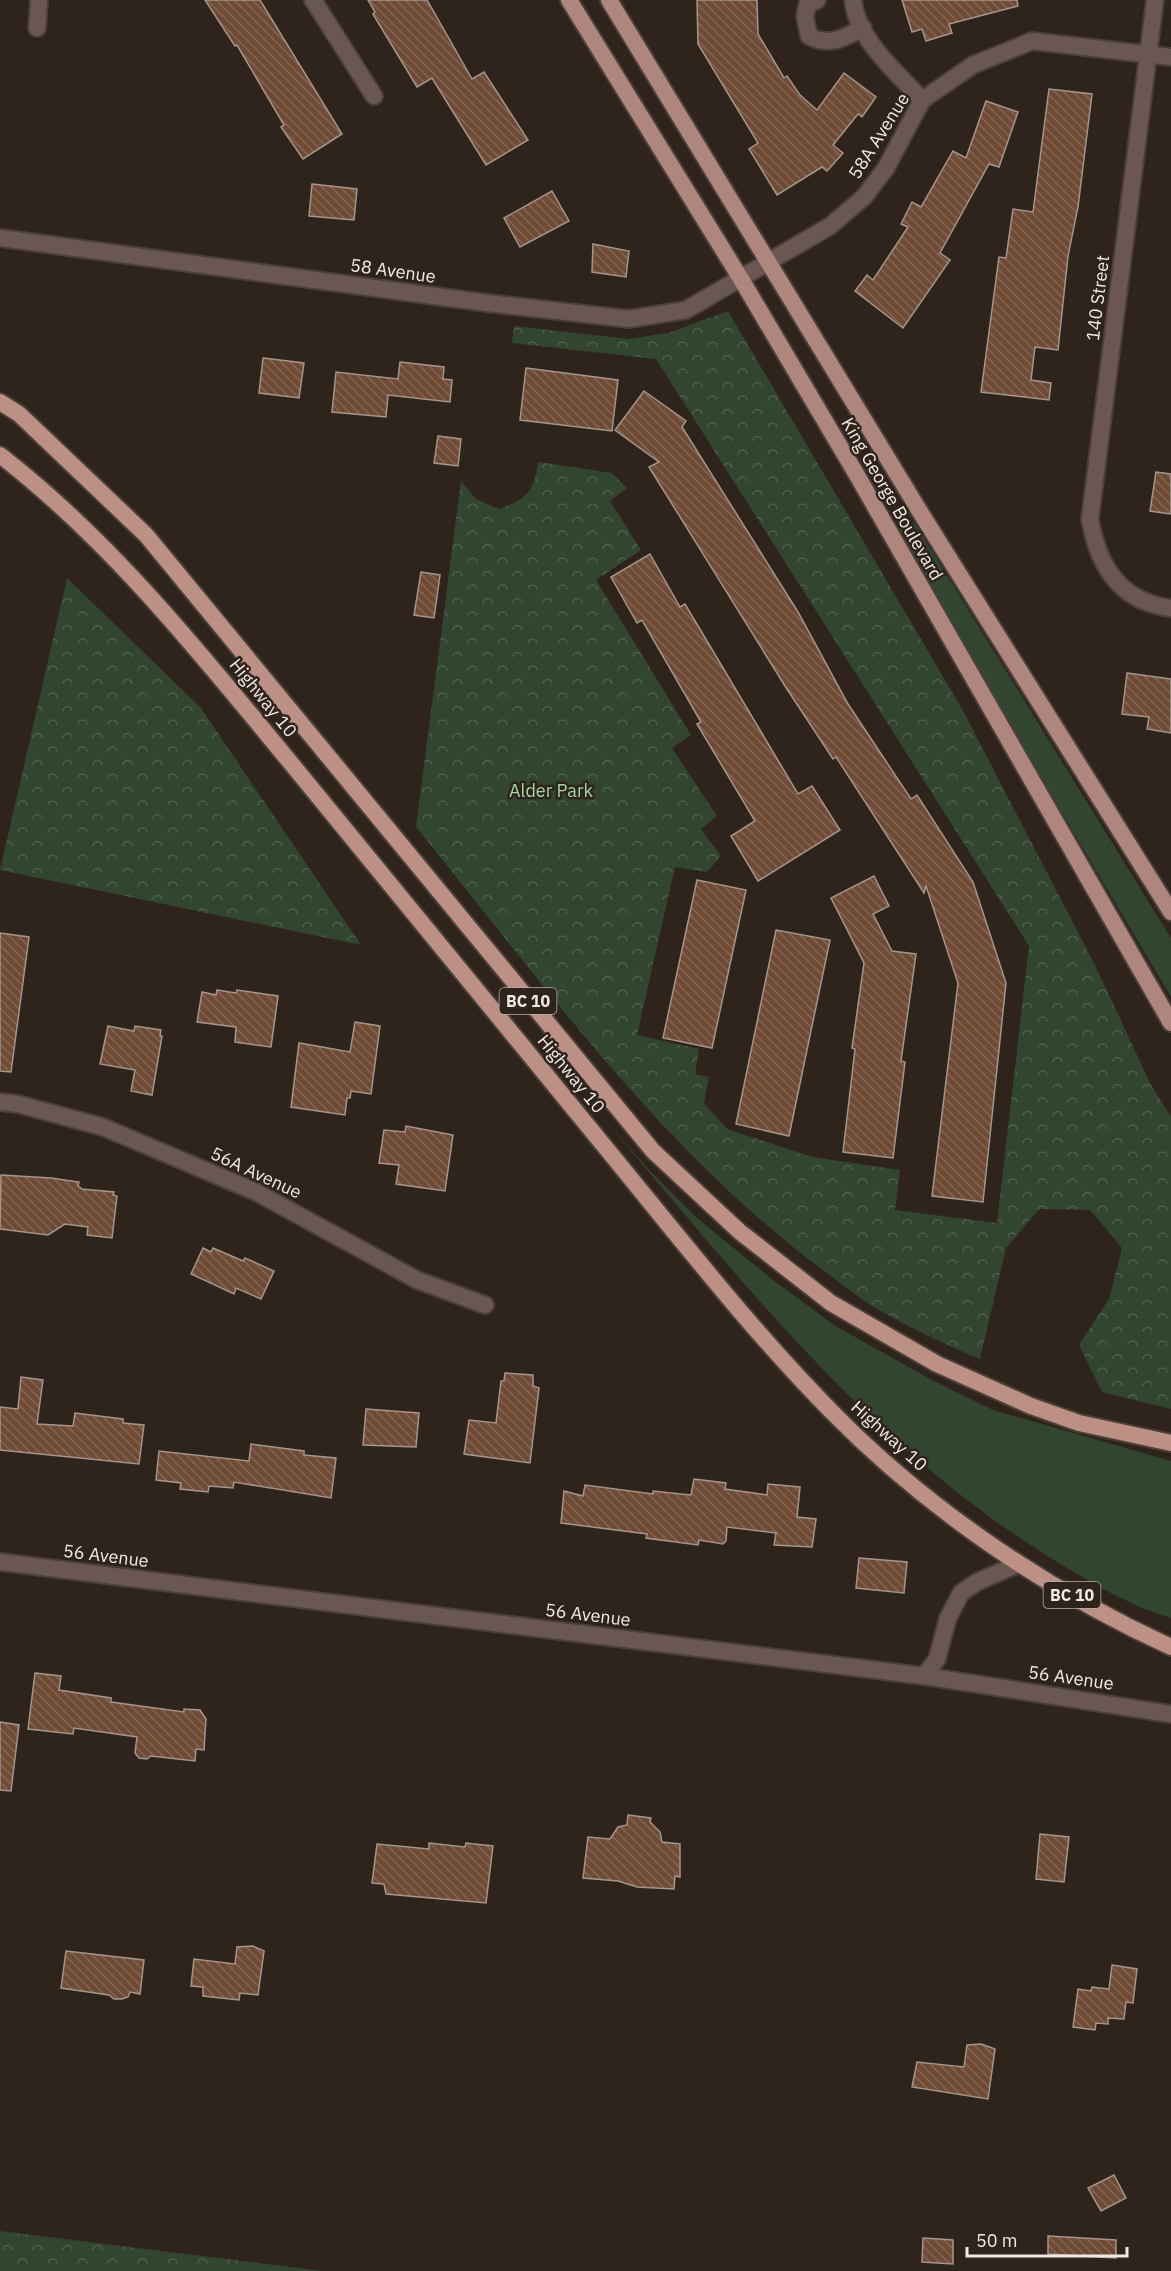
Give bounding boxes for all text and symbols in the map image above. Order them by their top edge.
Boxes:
street label: 58A Avenue [843,88,914,183]
street label: 58 Avenue [349,253,437,288]
street label: 140 Street [1081,254,1114,342]
street label: King George Boulevard [836,413,948,584]
street label: Highway 10 [225,654,302,742]
park label: Alder Park [509,779,594,802]
road number: BC 10 [500,988,556,1014]
street label: Highway 10 [533,1030,610,1118]
street label: 56A Avenue [207,1142,305,1204]
street label: Highway 10 [846,1395,932,1476]
street label: 56 Avenue [62,1539,150,1572]
road number: BC 10 [1044,1582,1100,1608]
street label: 56 Avenue [544,1598,632,1631]
street label: 56 Avenue [1027,1660,1115,1695]
scale bar [967,2220,1128,2258]
text: 50 m [976,2229,1018,2252]

